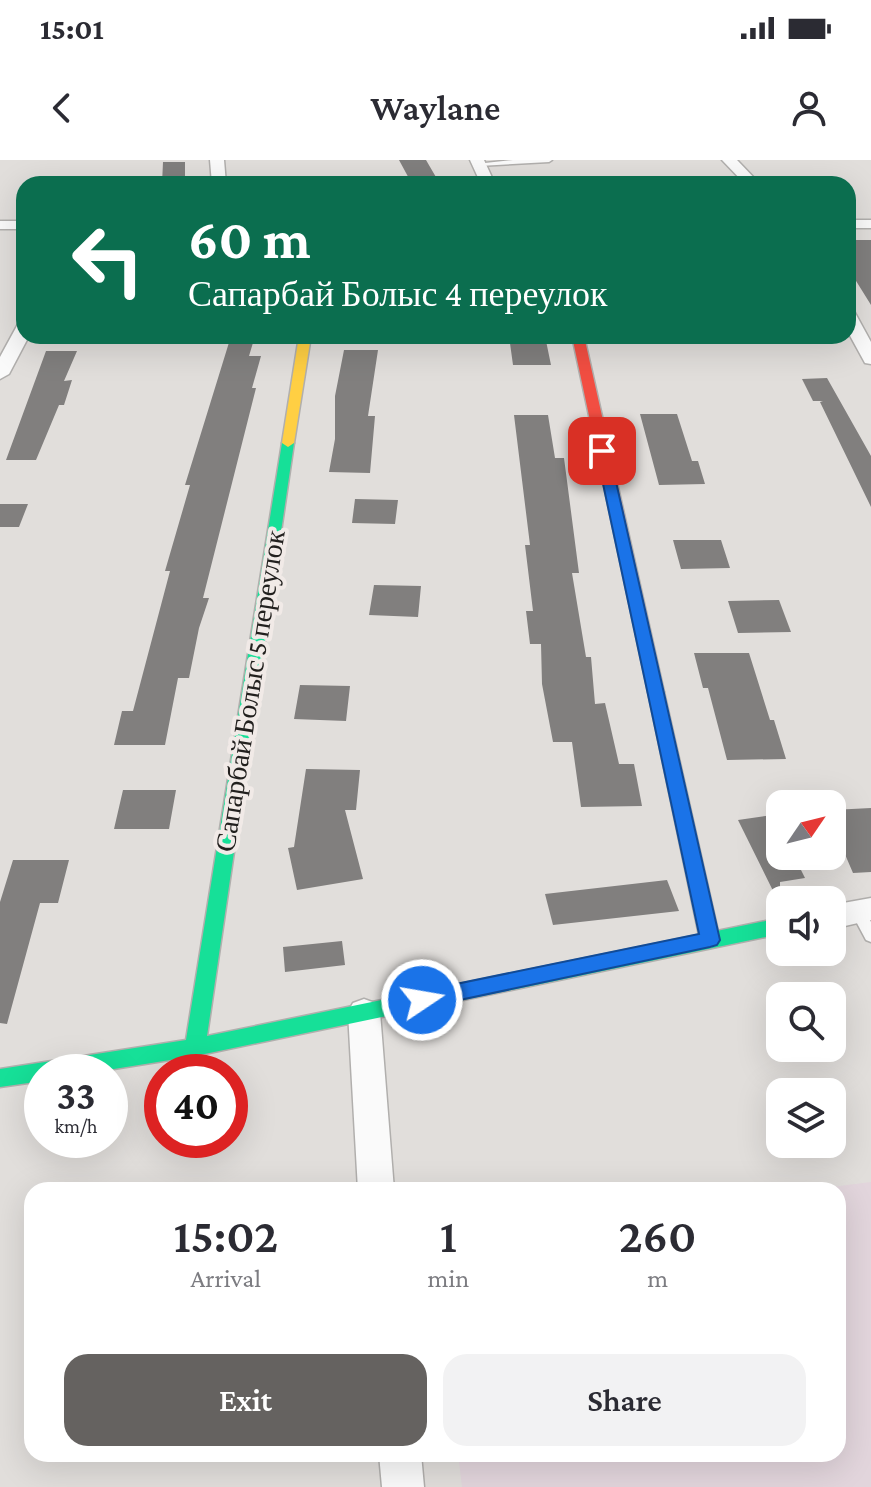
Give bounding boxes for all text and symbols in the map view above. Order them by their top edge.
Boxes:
text: 15:01 [40,12,104,45]
icon: back [40,86,84,130]
icon: person [787,86,831,130]
text: Waylane [371,88,500,128]
icon: left [56,208,160,312]
text: 60 m [188,208,311,270]
text: Сапарбай Болыс 4 переулок [188,274,607,314]
pin [568,417,636,485]
icon: arrive [580,429,624,473]
street label: Сапарбай Болыс 5 переулок [209,528,291,854]
north arrow [766,790,846,870]
map controls [766,790,846,1158]
button: sound [766,886,846,966]
position arrow [380,958,464,1042]
button: search [766,982,846,1062]
speed limit sign: 40 [144,1054,248,1158]
text: 33 [57,1073,95,1118]
button: layers [766,1078,846,1158]
text: km/h [54,1115,98,1137]
text: 15:02 [174,1209,278,1262]
text: 1 [440,1209,457,1262]
text: 260 [619,1209,696,1262]
text: Arrival [190,1264,261,1293]
text: min [428,1264,469,1293]
text: m [647,1264,668,1293]
button: Exit [64,1354,427,1446]
button: Share [443,1354,806,1446]

